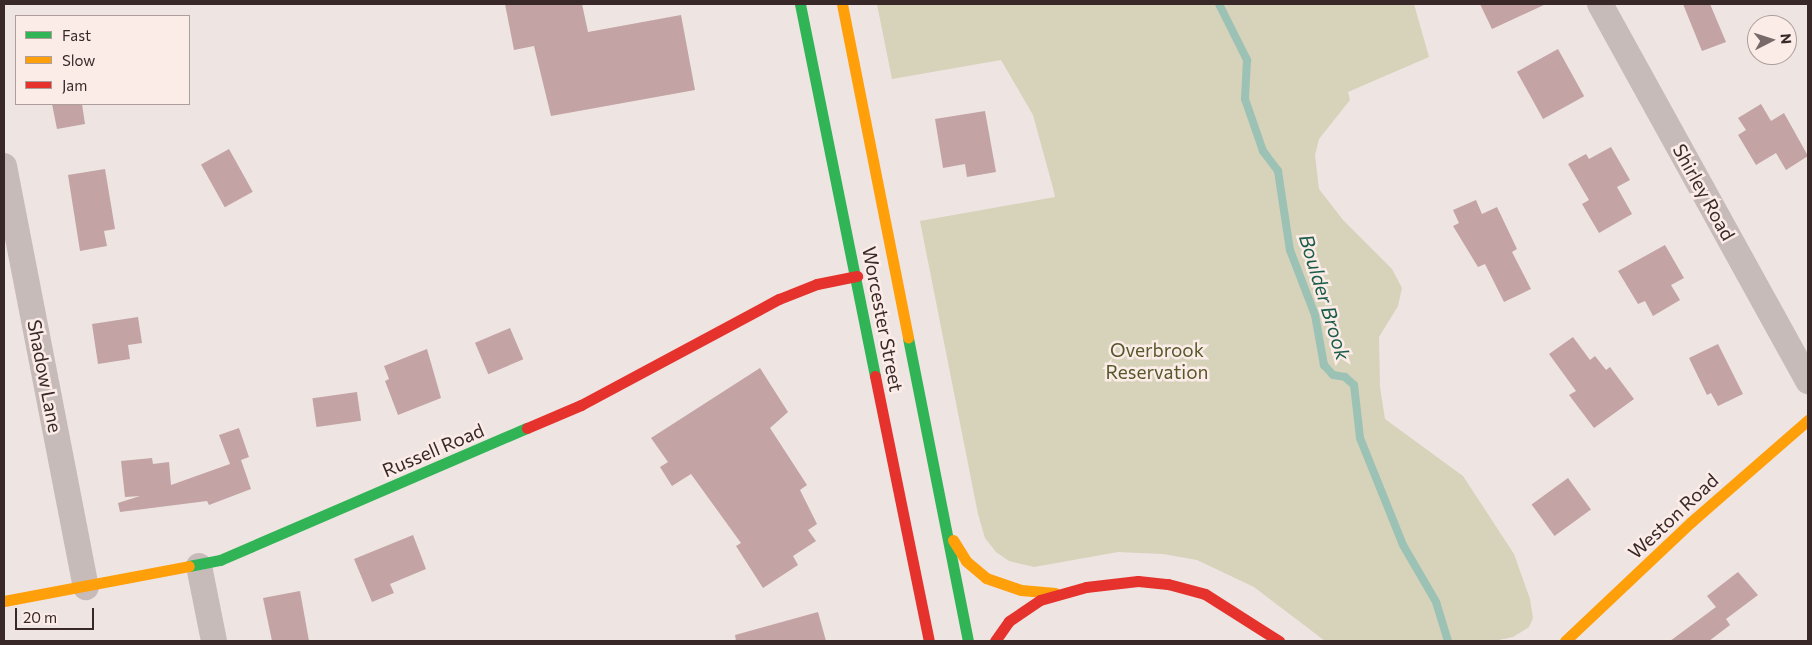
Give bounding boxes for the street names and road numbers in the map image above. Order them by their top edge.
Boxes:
street label: Shirley Road [1668,140,1740,244]
street label: Worcester Street [858,245,908,393]
street label: Shadow Lane [23,318,67,434]
street label: Russell Road [379,418,487,482]
street label: Weston Road [1623,469,1723,563]

